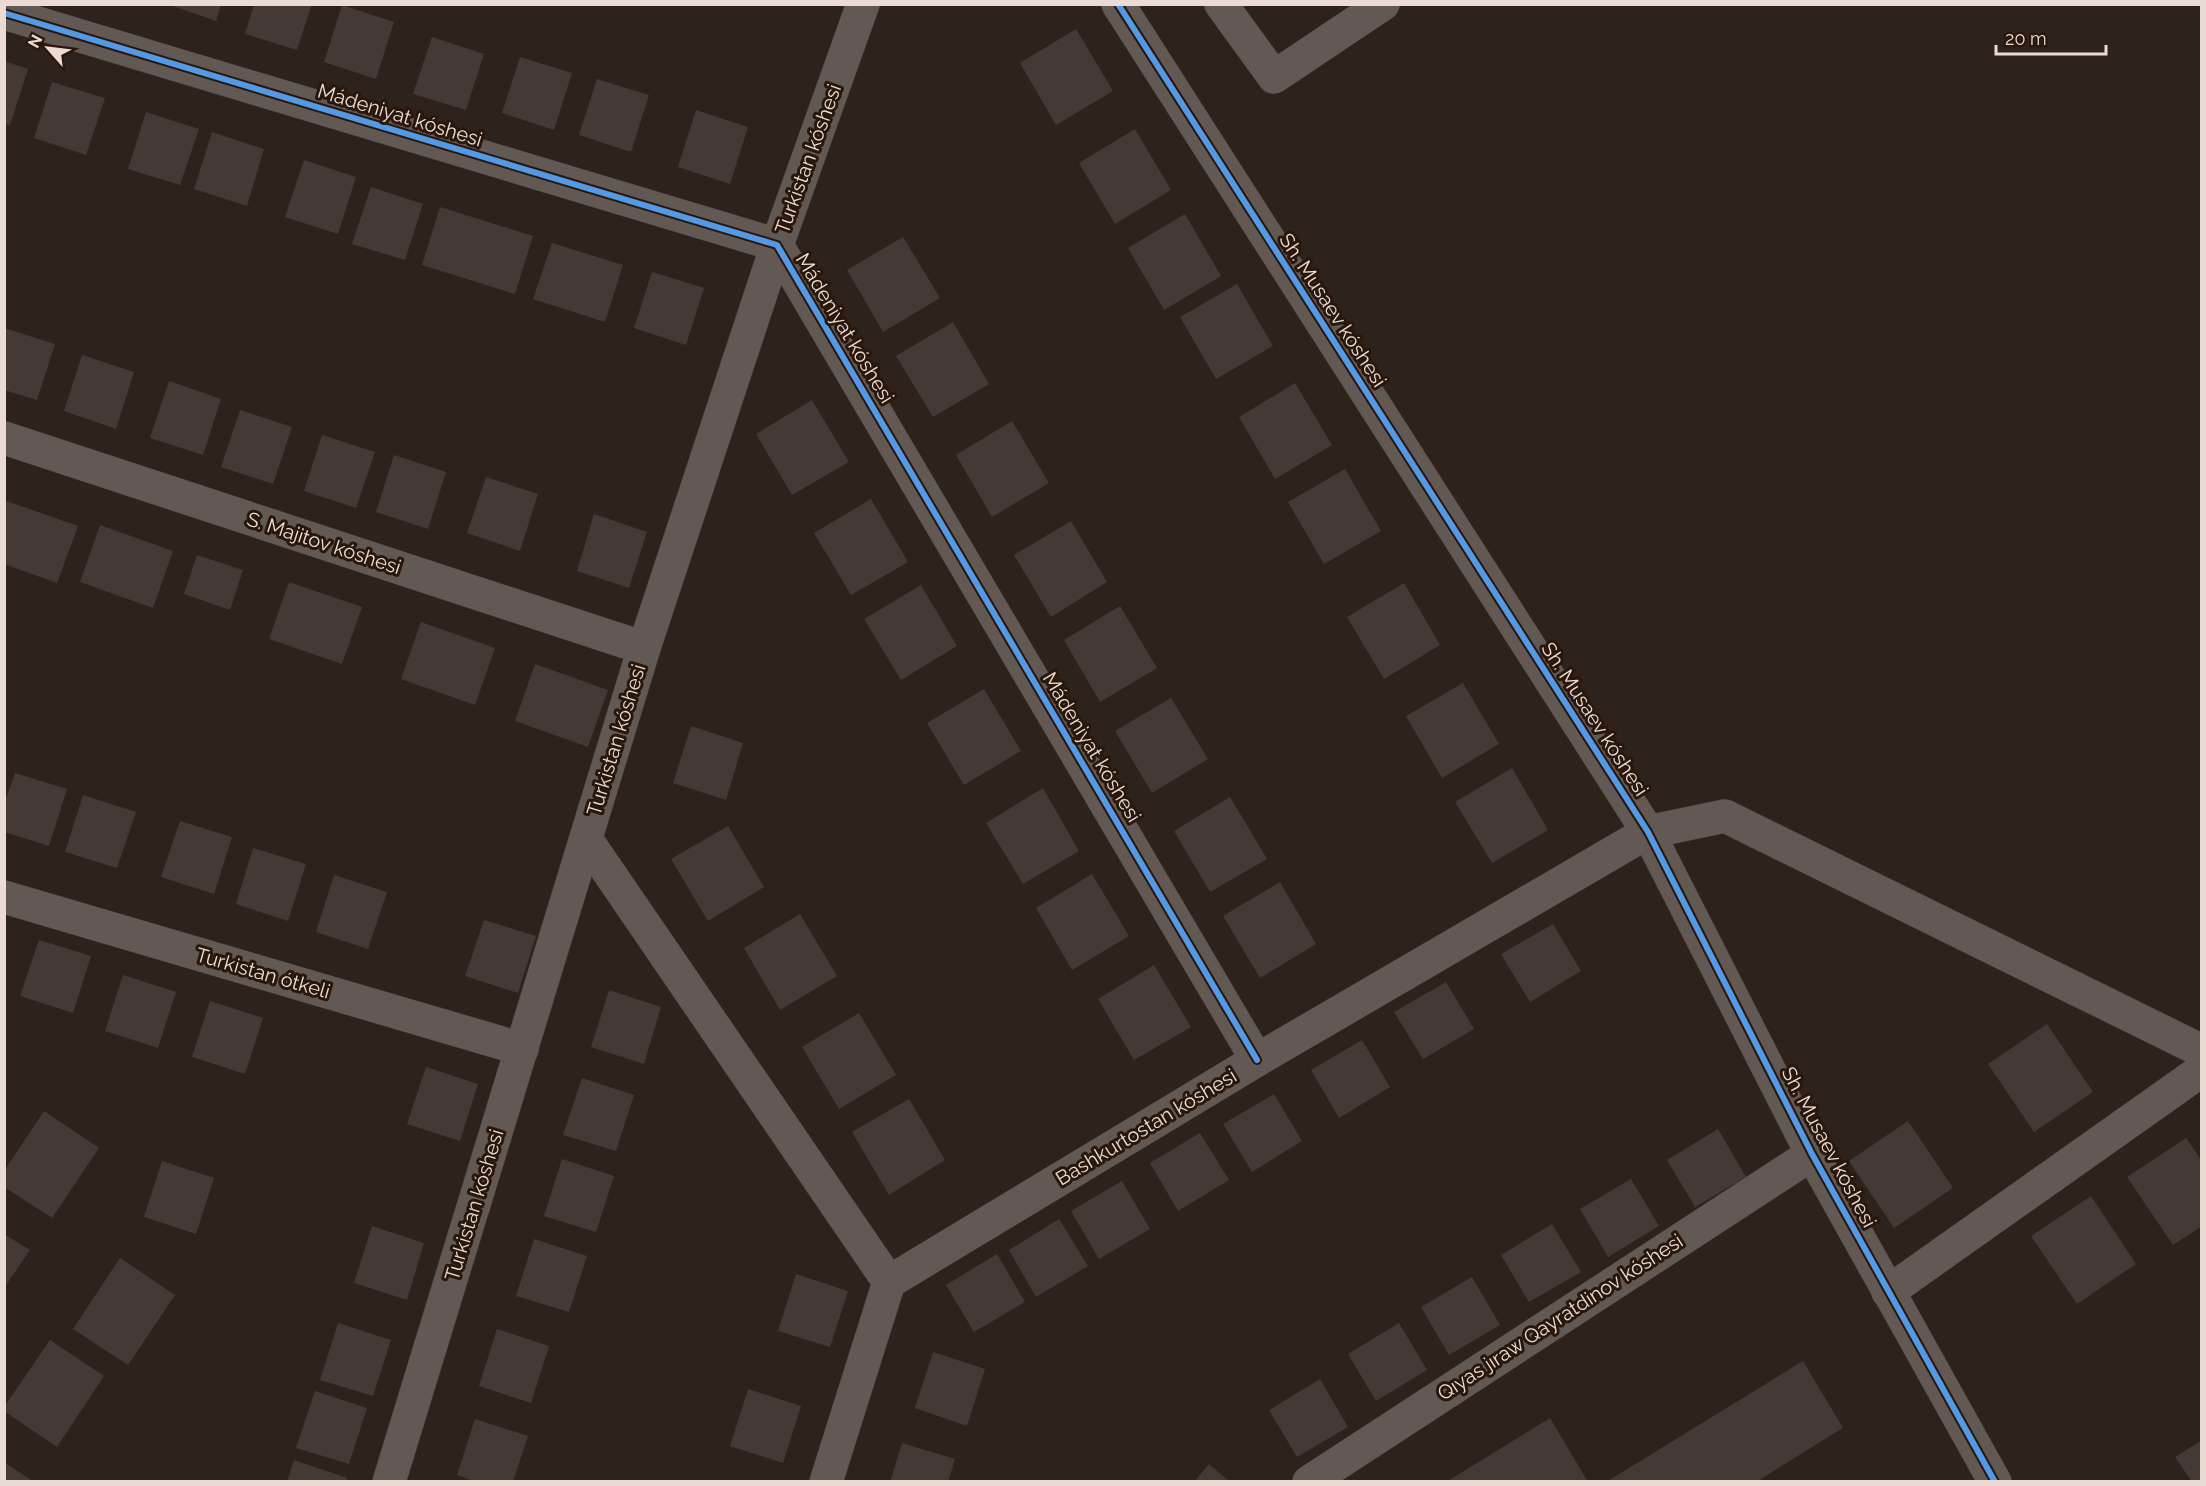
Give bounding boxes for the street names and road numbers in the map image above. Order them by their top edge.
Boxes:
street label: Mádeniyat kóshesi [315,79,485,151]
street label: Turkistan kóshesi [770,81,846,237]
street label: Sh. Musaev kóshesi [1274,229,1392,391]
street label: Mádeniyat kóshesi [791,249,899,407]
street label: S. Majitov kóshesi [244,507,404,579]
street label: Sh. Musaev kóshesi [1536,638,1654,800]
street label: Turkistan kóshesi [582,661,650,819]
street label: Mádeniyat kóshesi [1038,668,1146,826]
street label: Turkistan ótkeli [193,942,333,1004]
street label: Sh. Musaev kóshesi [1777,1063,1881,1231]
street label: Bashkurtostan kóshesi [1051,1064,1241,1190]
street label: Turkistan kóshesi [440,1126,508,1284]
street label: Qıyas jıraw Qayratdinov kóshesi [1433,1229,1687,1405]

